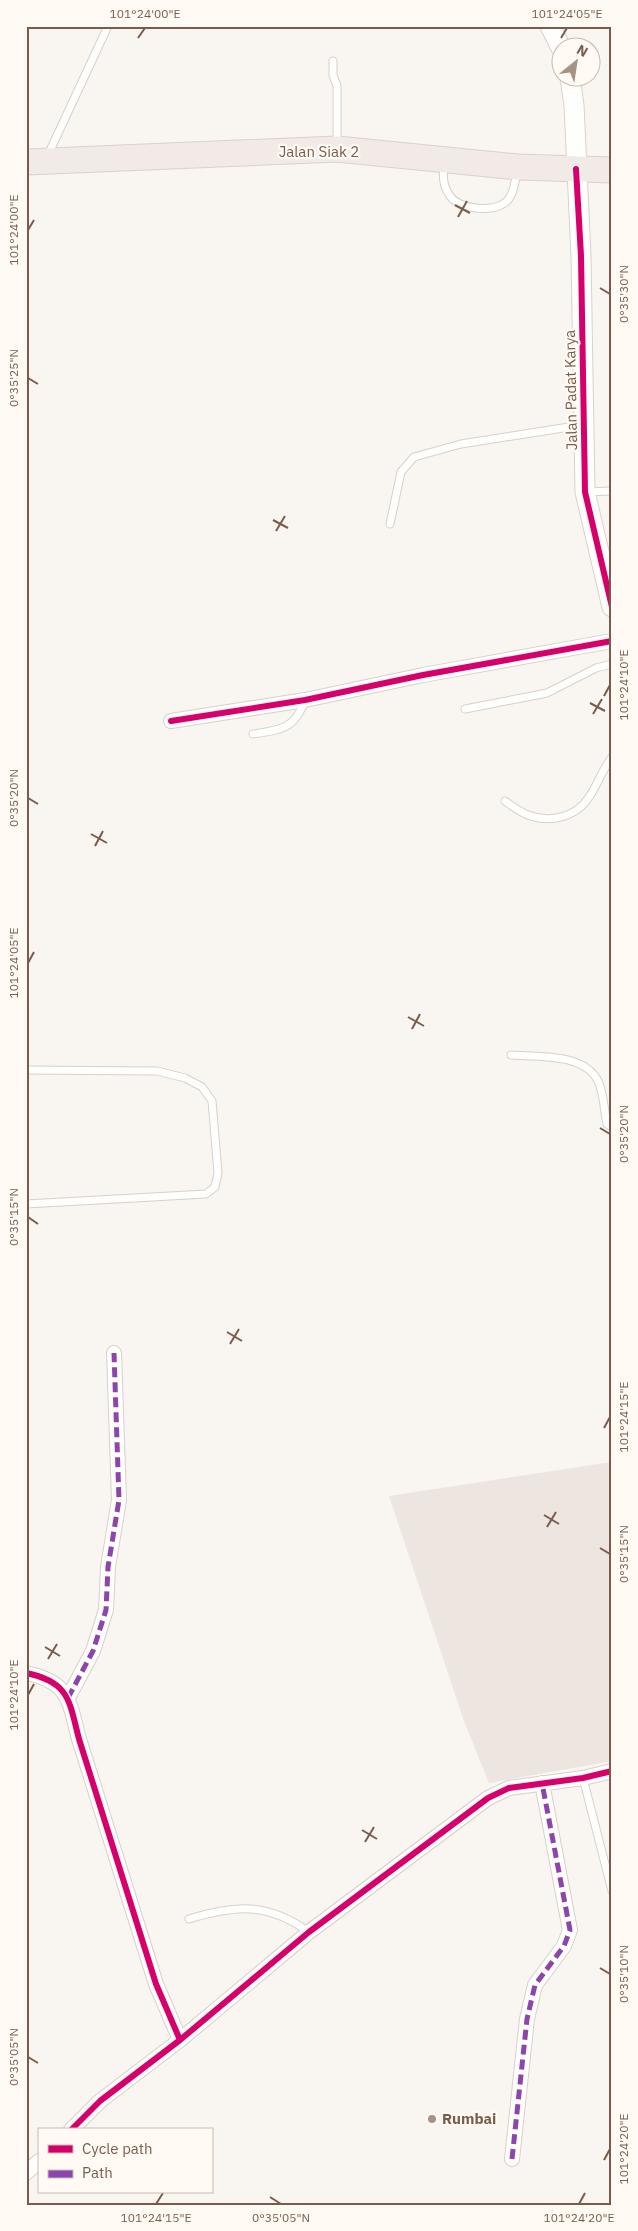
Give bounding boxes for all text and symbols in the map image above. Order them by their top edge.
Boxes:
text: 101°24'00"E [110,6,180,21]
text: 101°24'05"E [532,6,602,21]
north arrow [550,38,600,88]
text: N [574,40,591,61]
street label: Jalan Siak 2 [279,142,359,161]
text: 101°24'00"E [6,195,21,265]
text: 0°35'30"N [616,265,631,323]
street label: Jalan Padat Karya [560,330,581,450]
text: 0°35'25"N [6,349,21,407]
text: 101°24'10"E [616,650,631,720]
text: 0°35'20"N [6,769,21,827]
text: 101°24'05"E [6,928,21,998]
text: 0°35'20"N [616,1105,631,1163]
text: 0°35'15"N [6,1188,21,1246]
text: 101°24'15"E [616,1382,631,1452]
text: 0°35'15"N [616,1525,631,1583]
text: 101°24'10"E [6,1660,21,1730]
text: 0°35'10"N [616,1945,631,2003]
text: 0°35'05"N [6,2028,21,2086]
place label: Rumbai [442,2109,496,2128]
marker: Rumbai [426,2113,438,2125]
text: 101°24'20"E [616,2114,631,2184]
legend [38,2128,212,2194]
text: Cycle path [82,2139,153,2158]
text: Path [82,2163,113,2182]
text: 101°24'15"E [121,2210,191,2225]
text: 0°35'05"N [252,2210,310,2225]
text: 101°24'20"E [544,2210,614,2225]

